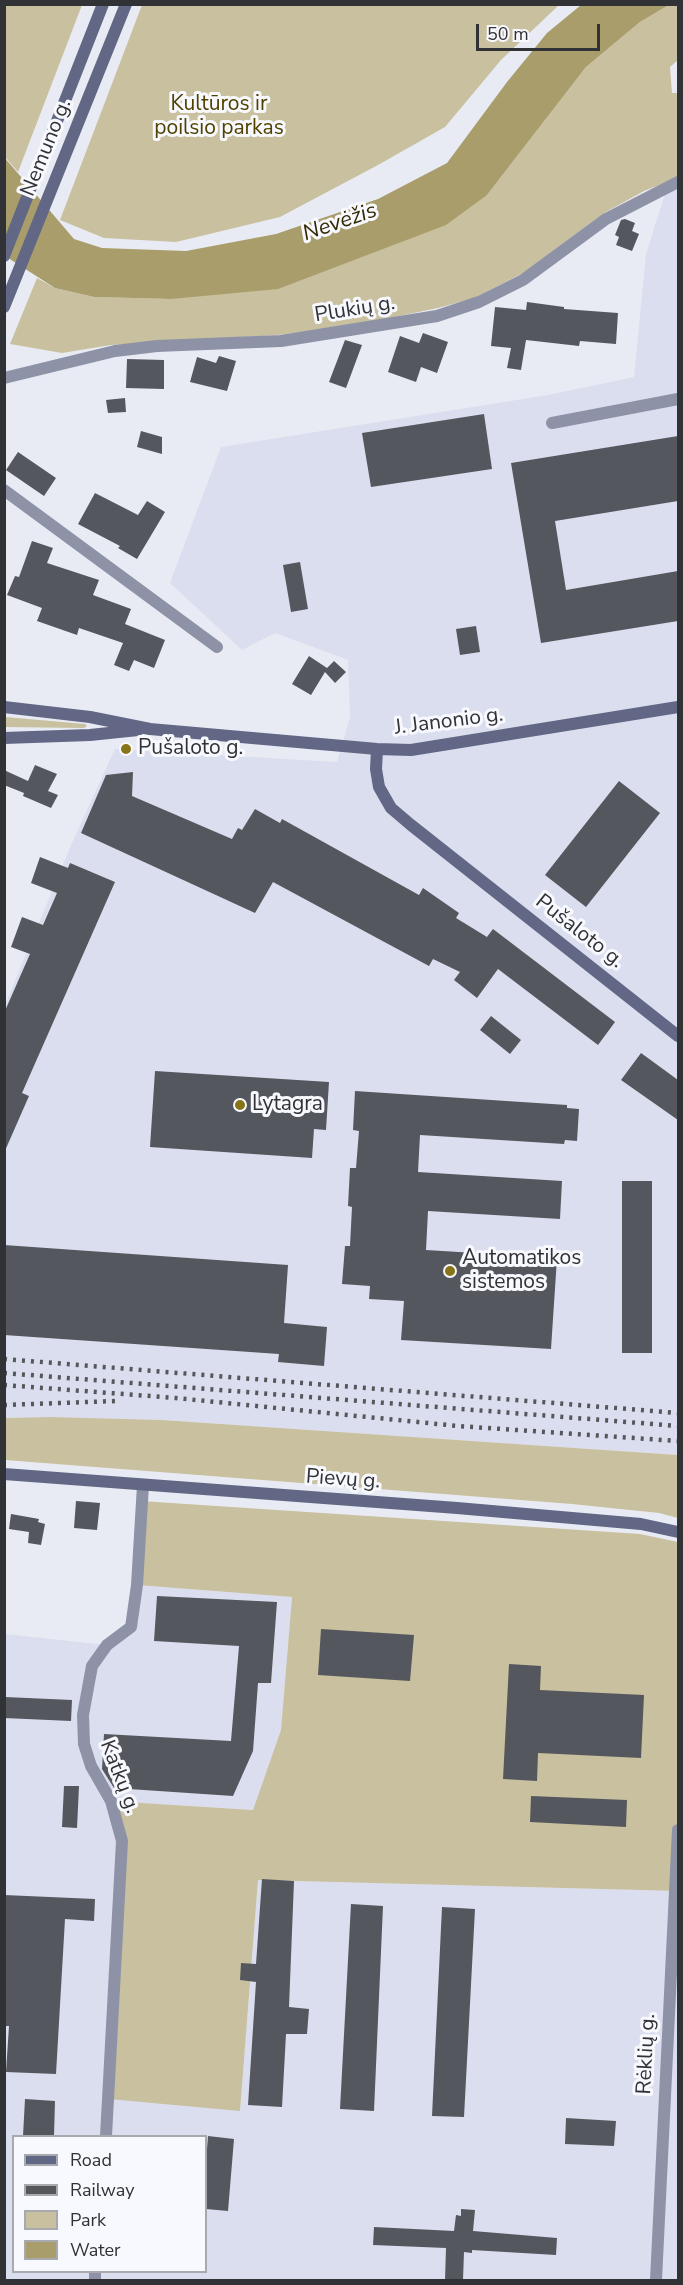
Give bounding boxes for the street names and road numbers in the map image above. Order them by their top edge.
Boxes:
street label: Nemuno g. [16,96,78,200]
street label: Plukių g. [313,291,397,329]
street label: J. Janonio g. [393,703,505,741]
street label: Pušaloto g. [530,890,628,974]
street label: Pievų g. [305,1465,381,1495]
street label: Katkų g. [94,1737,144,1817]
street label: Rėklių g. [632,2013,662,2095]

